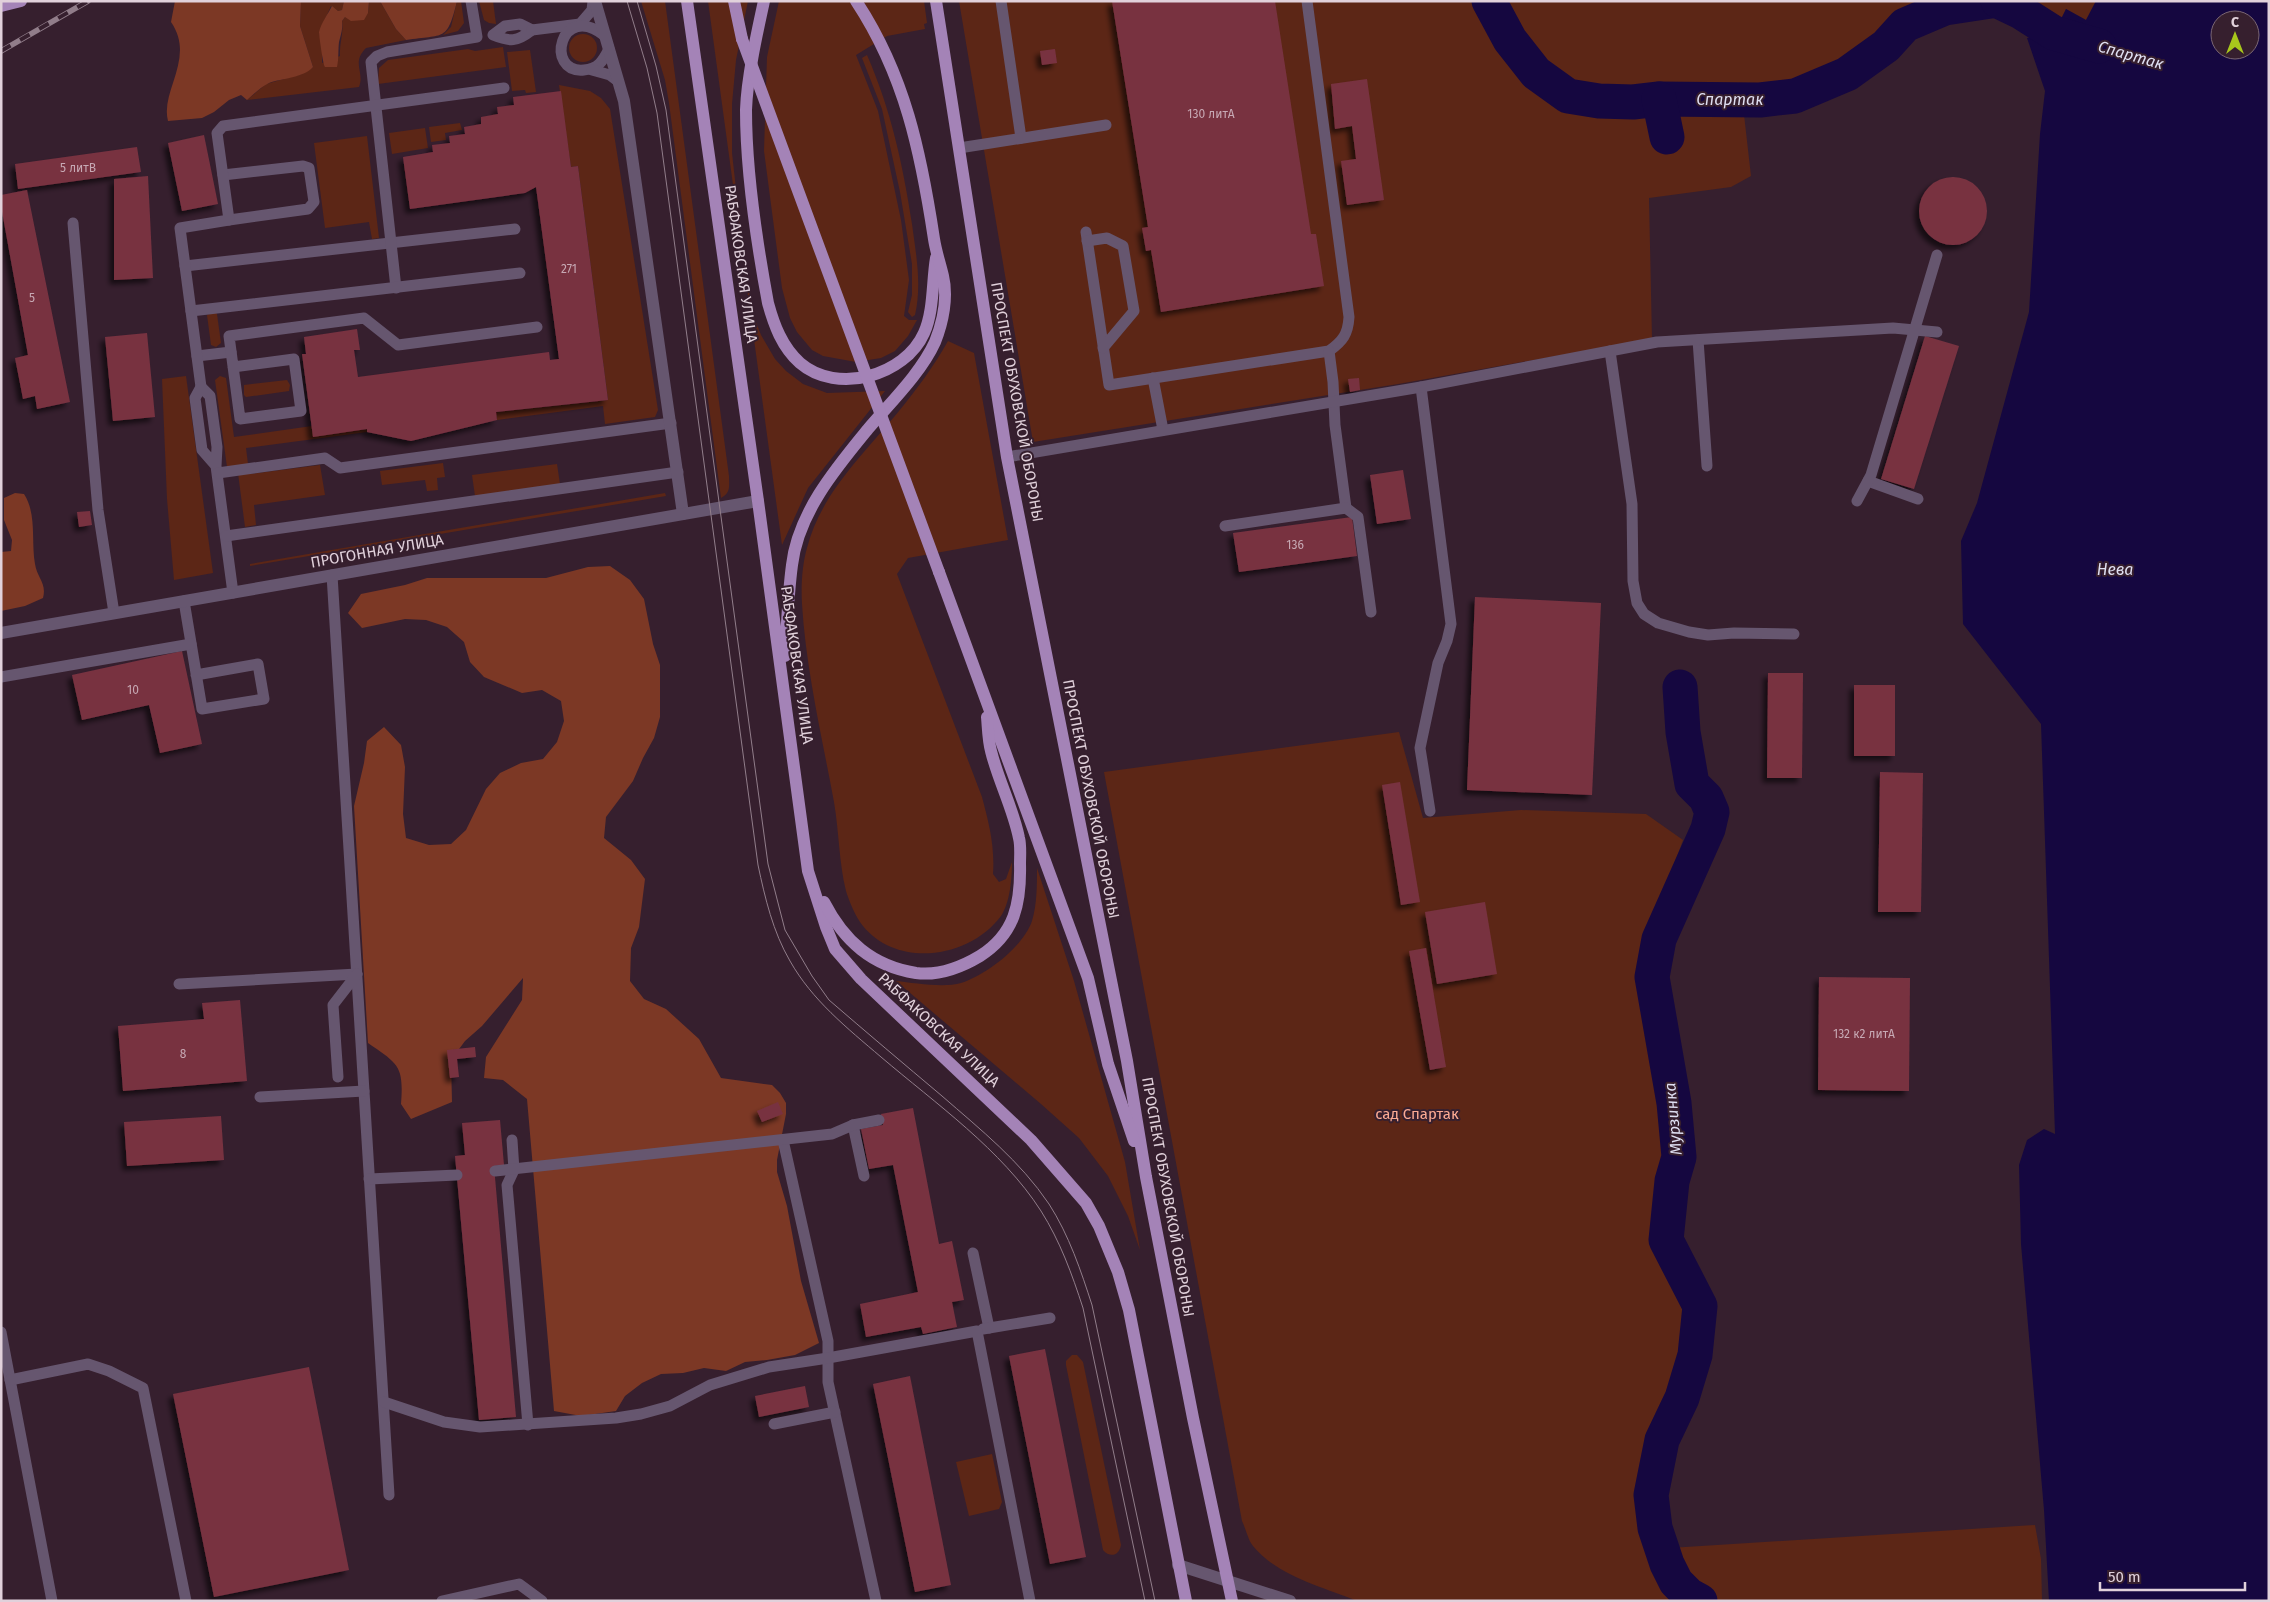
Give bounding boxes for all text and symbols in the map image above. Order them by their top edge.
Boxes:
north arrow [2210,10,2260,60]
text: С [2231,14,2239,31]
water label: Спартак [2096,37,2167,74]
water label: Спартак [1696,90,1764,109]
house number: 130 литА [1187,107,1235,121]
house number: 5 литВ [60,161,96,175]
street label: РАБФАКОВСКАЯ УЛИЦА [721,184,761,345]
house number: 271 [561,262,577,276]
street label: ПРОСПЕКТ ОБУХОВСКОЙ ОБОРОНЫ [987,281,1047,523]
house number: 5 [29,291,35,305]
street label: ПРОГОННАЯ УЛИЦА [309,530,445,572]
house number: 136 [1286,538,1304,552]
water label: Нева [2097,560,2133,579]
street label: РАБФАКОВСКАЯ УЛИЦА [777,585,817,746]
street label: ПРОСПЕКТ ОБУХОВСКОЙ ОБОРОНЫ [1059,678,1123,920]
house number: 10 [127,683,139,697]
street label: РАБФАКОВСКАЯ УЛИЦА [875,969,1004,1091]
house number: 132 к2 литА [1833,1027,1895,1041]
house number: 8 [180,1047,187,1061]
street label: ПРОСПЕКТ ОБУХОВСКОЙ ОБОРОНЫ [1138,1076,1198,1318]
water label: Мурзинка [1660,1082,1686,1156]
park label: сад Спартак [1375,1105,1459,1123]
scale bar [2100,1560,2245,1592]
text: 50 m [2108,1568,2141,1586]

